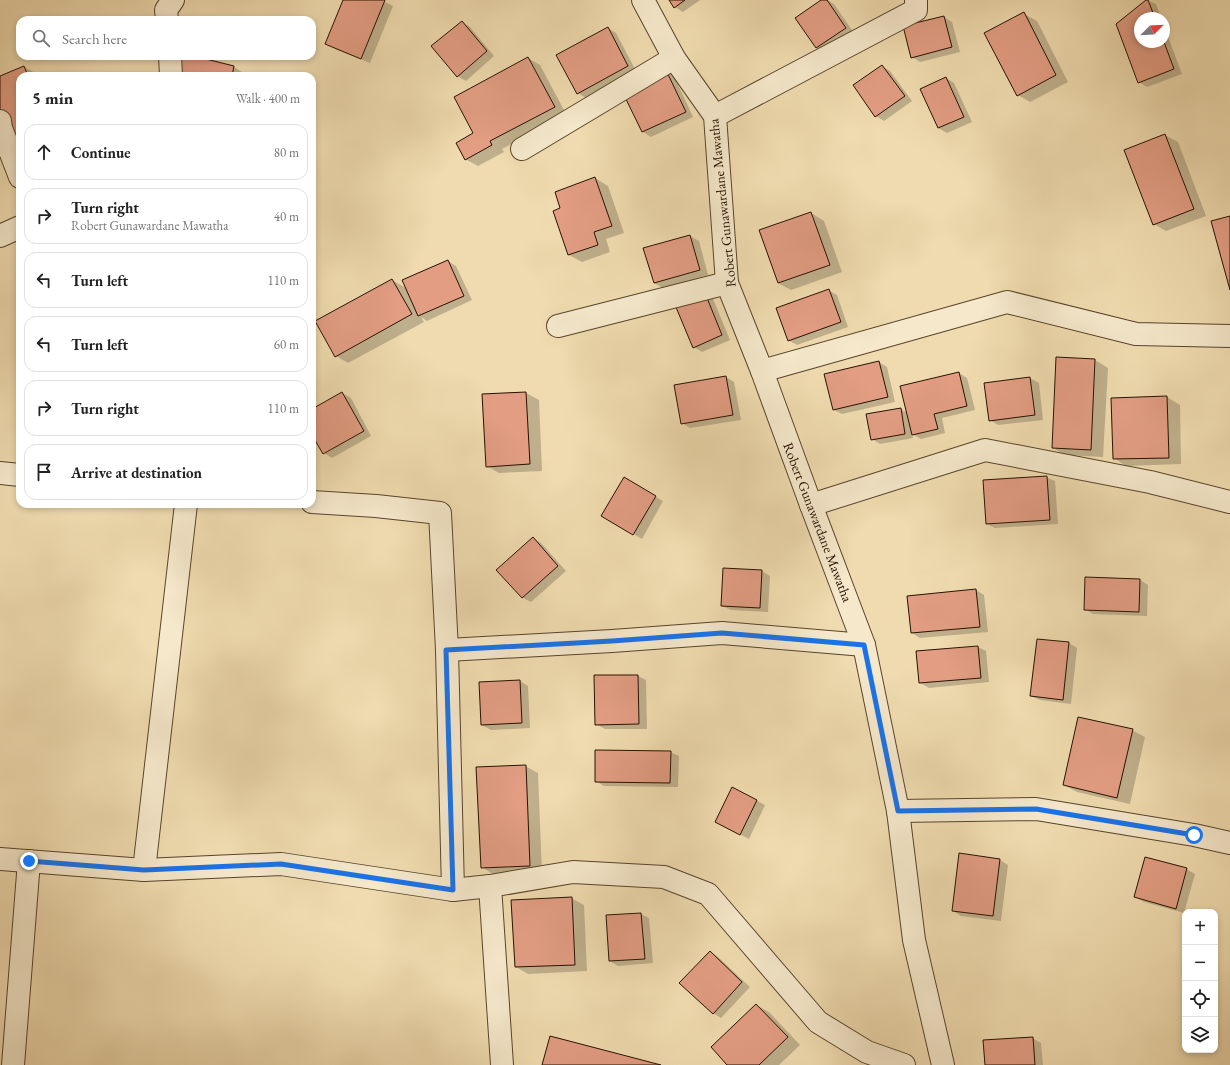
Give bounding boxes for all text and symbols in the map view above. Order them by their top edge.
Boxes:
north arrow [1134,12,1170,48]
search box [16,16,316,60]
icon: search [30,27,52,49]
text: Search here [62,29,127,48]
text: 5 min [32,87,73,109]
text: Walk · 400 m [236,90,300,107]
street label: Robert Gunawardane Mawatha [704,117,740,288]
icon: ahead [33,141,55,163]
text: Continue [71,143,131,162]
text: 80 m [274,144,299,161]
text: Turn right [71,198,139,217]
icon: right [33,205,55,227]
text: 40 m [274,208,299,225]
text: Robert Gunawardane Mawatha [71,217,228,234]
icon: left [33,269,55,291]
text: Turn left [71,271,128,290]
text: 110 m [268,272,299,289]
icon: left [33,333,55,355]
text: Turn left [71,335,128,354]
text: 60 m [274,336,299,353]
icon: right [33,397,55,419]
text: Turn right [71,399,139,418]
text: 110 m [268,400,299,417]
street label: Robert Gunawardane Mawatha [779,440,857,605]
icon: arrive [33,461,55,483]
text: Arrive at destination [71,463,202,482]
route start [1185,826,1203,844]
route end [20,852,38,870]
map controls [1182,909,1218,1053]
button: + [1182,909,1218,945]
button: − [1182,945,1218,981]
button: locate [1182,981,1218,1017]
button: layers [1182,1017,1218,1053]

